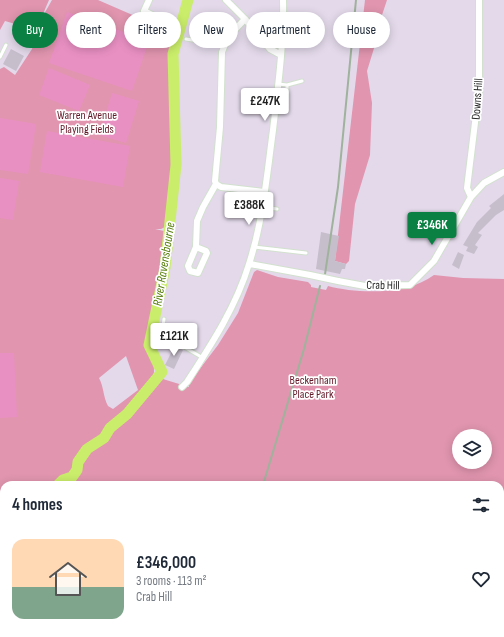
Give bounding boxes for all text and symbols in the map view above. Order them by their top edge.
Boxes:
chip: Buy [12,12,58,48]
chip: Rent [66,12,116,48]
chip: Filters [124,12,181,48]
chip: New [189,12,238,48]
chip: Apartment [246,12,325,48]
chip: House [333,12,390,48]
street label: Downs Hill [469,78,486,120]
pin: £247K [237,88,293,122]
text: £247K [250,93,280,109]
park label: Warren Avenue Playing Fields [57,108,117,137]
pin: £388K [221,192,277,226]
text: £388K [233,197,265,213]
pin: £346K [404,212,460,246]
text: £346K [416,217,448,233]
water label: River Ravensbourne [149,221,179,307]
street label: Crab Hill [366,278,400,293]
pin: £121K [146,323,202,357]
text: £121K [159,328,189,344]
park label: Beckenham Place Park [290,373,337,402]
map controls [452,429,492,469]
button: layers [452,429,492,469]
icon: filters [470,494,492,516]
text: 4 homes [12,495,63,515]
text: £346,000 [136,553,196,573]
icon: home [44,555,92,603]
icon: heart [470,568,492,590]
text: 3 rooms · 113 m² [136,573,207,589]
text: Crab Hill [136,589,172,605]

